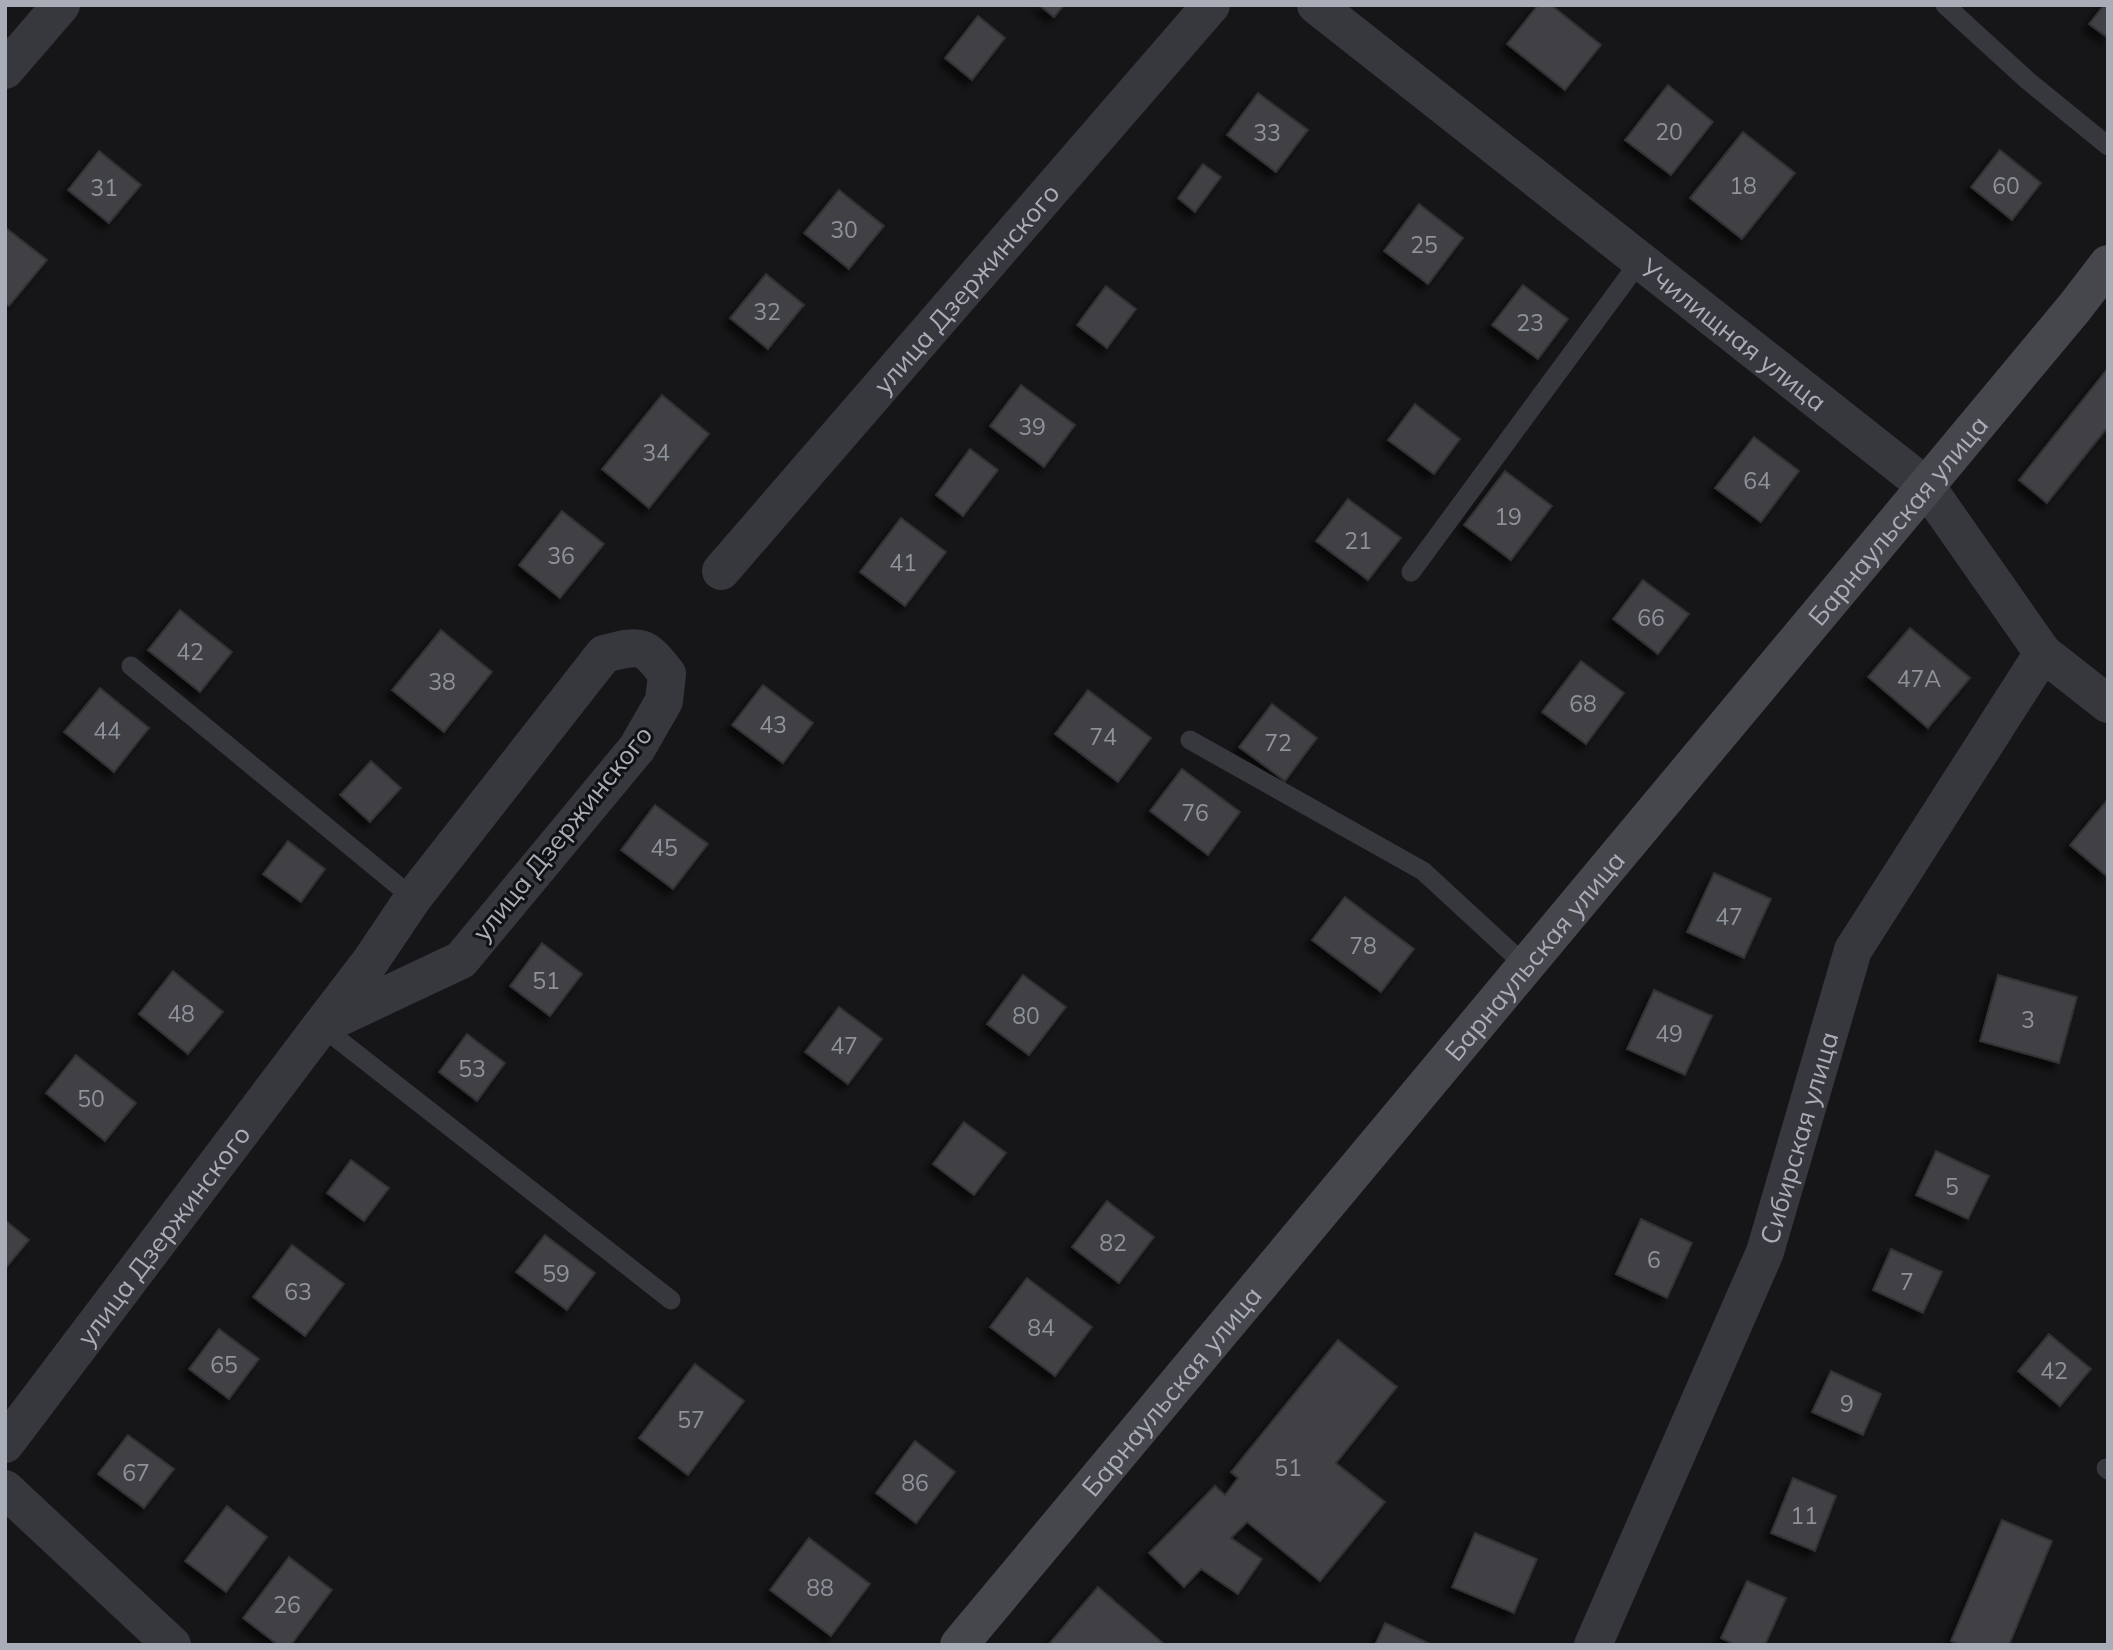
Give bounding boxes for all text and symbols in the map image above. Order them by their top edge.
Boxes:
house number: 20 [1655,117,1683,146]
house number: 33 [1253,118,1281,147]
house number: 18 [1729,171,1757,200]
house number: 60 [1992,171,2020,200]
house number: 31 [90,173,118,202]
street label: улица Дзержинского [866,176,1066,400]
house number: 30 [830,215,858,244]
house number: 25 [1410,230,1438,259]
street label: Училищная улица [1633,250,1834,418]
house number: 32 [753,297,781,326]
house number: 23 [1516,308,1544,337]
street label: Барнаульская улица [1800,408,1995,632]
house number: 39 [1018,412,1046,441]
house number: 34 [642,438,670,467]
house number: 64 [1743,466,1771,495]
house number: 19 [1494,502,1522,531]
house number: 21 [1344,526,1372,555]
house number: 36 [547,541,575,570]
house number: 41 [889,548,917,577]
house number: 66 [1637,603,1665,632]
house number: 42 [176,637,204,666]
house number: 47А [1897,664,1941,693]
house number: 38 [428,667,456,696]
house number: 68 [1569,689,1597,718]
house number: 43 [759,710,787,739]
house number: 44 [93,716,121,745]
street label: улица Дзержинского [465,719,659,947]
house number: 74 [1089,722,1117,751]
house number: 72 [1264,728,1292,757]
house number: 76 [1181,798,1209,827]
house number: 45 [650,833,678,862]
street label: Барнаульская улица [1437,844,1631,1067]
house number: 47 [1715,902,1743,931]
house number: 78 [1349,931,1377,960]
house number: 51 [532,966,560,995]
house number: 48 [167,999,195,1028]
house number: 80 [1012,1001,1040,1030]
house number: 3 [2021,1005,2035,1034]
house number: 49 [1655,1019,1683,1048]
street label: Сибирская улица [1752,1028,1845,1248]
house number: 47 [830,1031,858,1060]
house number: 53 [458,1054,486,1083]
house number: 50 [77,1084,105,1113]
street label: улица Дзержинского [69,1118,257,1352]
house number: 5 [1945,1172,1959,1201]
house number: 82 [1099,1228,1127,1257]
house number: 6 [1647,1245,1661,1274]
house number: 59 [542,1259,570,1288]
house number: 7 [1900,1267,1914,1296]
house number: 63 [284,1277,312,1306]
street label: Барнаульская улица [1074,1279,1268,1503]
house number: 84 [1027,1313,1055,1342]
house number: 65 [210,1350,238,1379]
house number: 42 [2040,1356,2068,1385]
house number: 9 [1840,1389,1854,1418]
house number: 57 [677,1405,705,1434]
house number: 51 [1274,1453,1302,1482]
house number: 67 [122,1458,150,1487]
house number: 86 [901,1468,929,1497]
house number: 11 [1790,1501,1818,1530]
house number: 88 [806,1573,834,1602]
house number: 26 [273,1590,301,1619]

